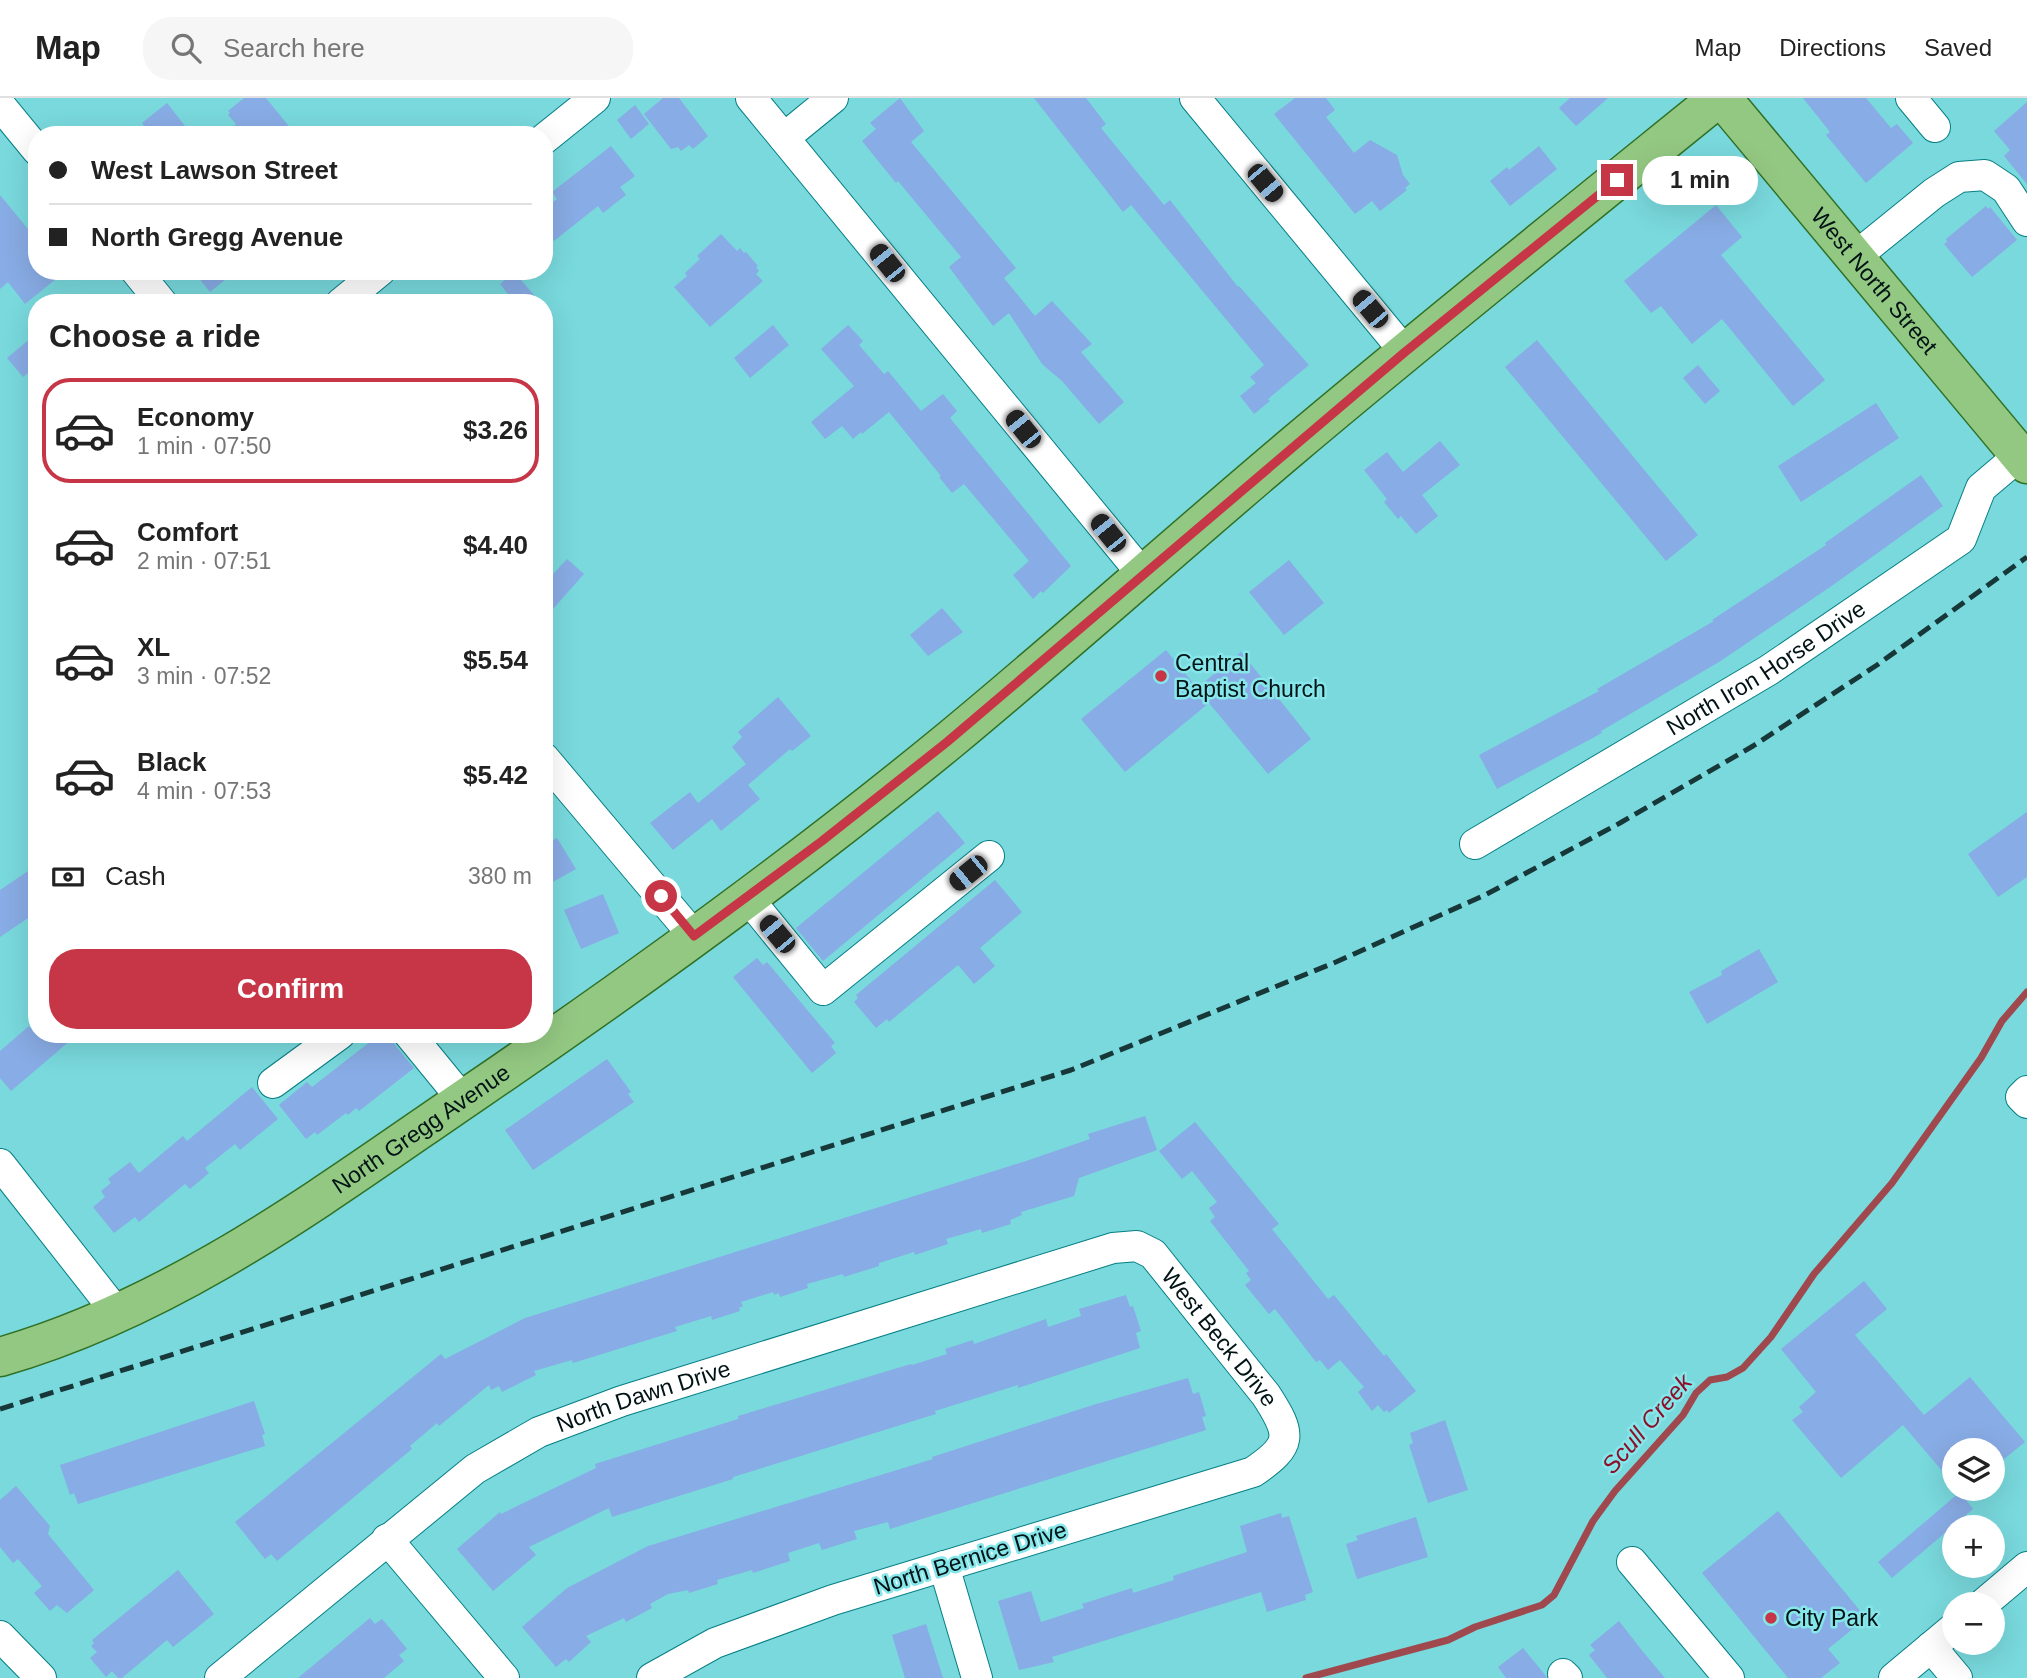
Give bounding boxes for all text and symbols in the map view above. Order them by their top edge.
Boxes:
search box [143,17,633,80]
text: Map [35,29,101,66]
icon: search [167,29,205,67]
text: Search here [223,33,365,63]
text: Map [1695,34,1741,61]
text: Directions [1779,34,1886,61]
text: Saved [1924,34,1992,61]
text: West Lawson Street [91,155,338,185]
callout: 1 min [1642,155,1757,204]
car [1244,160,1287,206]
route end [1601,164,1633,196]
text: 1 min [1670,167,1730,193]
street label: West North Street [1806,202,1943,360]
text: North Gregg Avenue [91,222,343,252]
car [866,240,909,286]
car [1349,286,1392,332]
text: Choose a ride [49,318,261,354]
icon: car [53,399,116,462]
text: Economy [137,402,254,432]
car [1002,406,1045,452]
text: $3.26 [463,415,528,445]
text: 1 min · 07:50 [137,433,271,459]
car [1087,510,1130,556]
icon: car [53,514,116,577]
text: Comfort [137,517,238,547]
text: $4.40 [463,530,528,560]
text: 2 min · 07:51 [137,548,271,574]
street label: North Iron Horse Drive [1662,595,1870,741]
icon: car [53,629,116,692]
text: XL [137,632,170,662]
text: $5.54 [463,645,528,675]
place label: Central Baptist Church [1175,650,1326,702]
text: 3 min · 07:52 [137,663,271,689]
marker: Central Baptist Church [1153,668,1169,684]
icon: car [53,744,116,807]
text: Black [137,747,206,777]
text: $5.42 [463,760,528,790]
text: 4 min · 07:53 [137,778,271,804]
car [946,852,991,894]
icon: cash [49,858,87,896]
text: Cash [105,861,166,891]
text: 380 m [468,863,532,889]
route start [645,880,677,912]
car [756,911,799,957]
button: Confirm [49,949,532,1029]
street label: North Gregg Avenue [327,1059,515,1199]
street label: West Beck Drive [1156,1263,1283,1411]
street label: North Dawn Drive [553,1355,733,1437]
water label: Scull Creek [1596,1367,1698,1479]
map controls [1942,1438,2005,1655]
button: layers [1942,1438,2005,1501]
button: + [1942,1515,2005,1578]
street label: North Bernice Drive [870,1516,1070,1600]
button: − [1942,1592,2005,1655]
place label: City Park [1785,1605,1879,1631]
marker: City Park [1763,1610,1779,1626]

